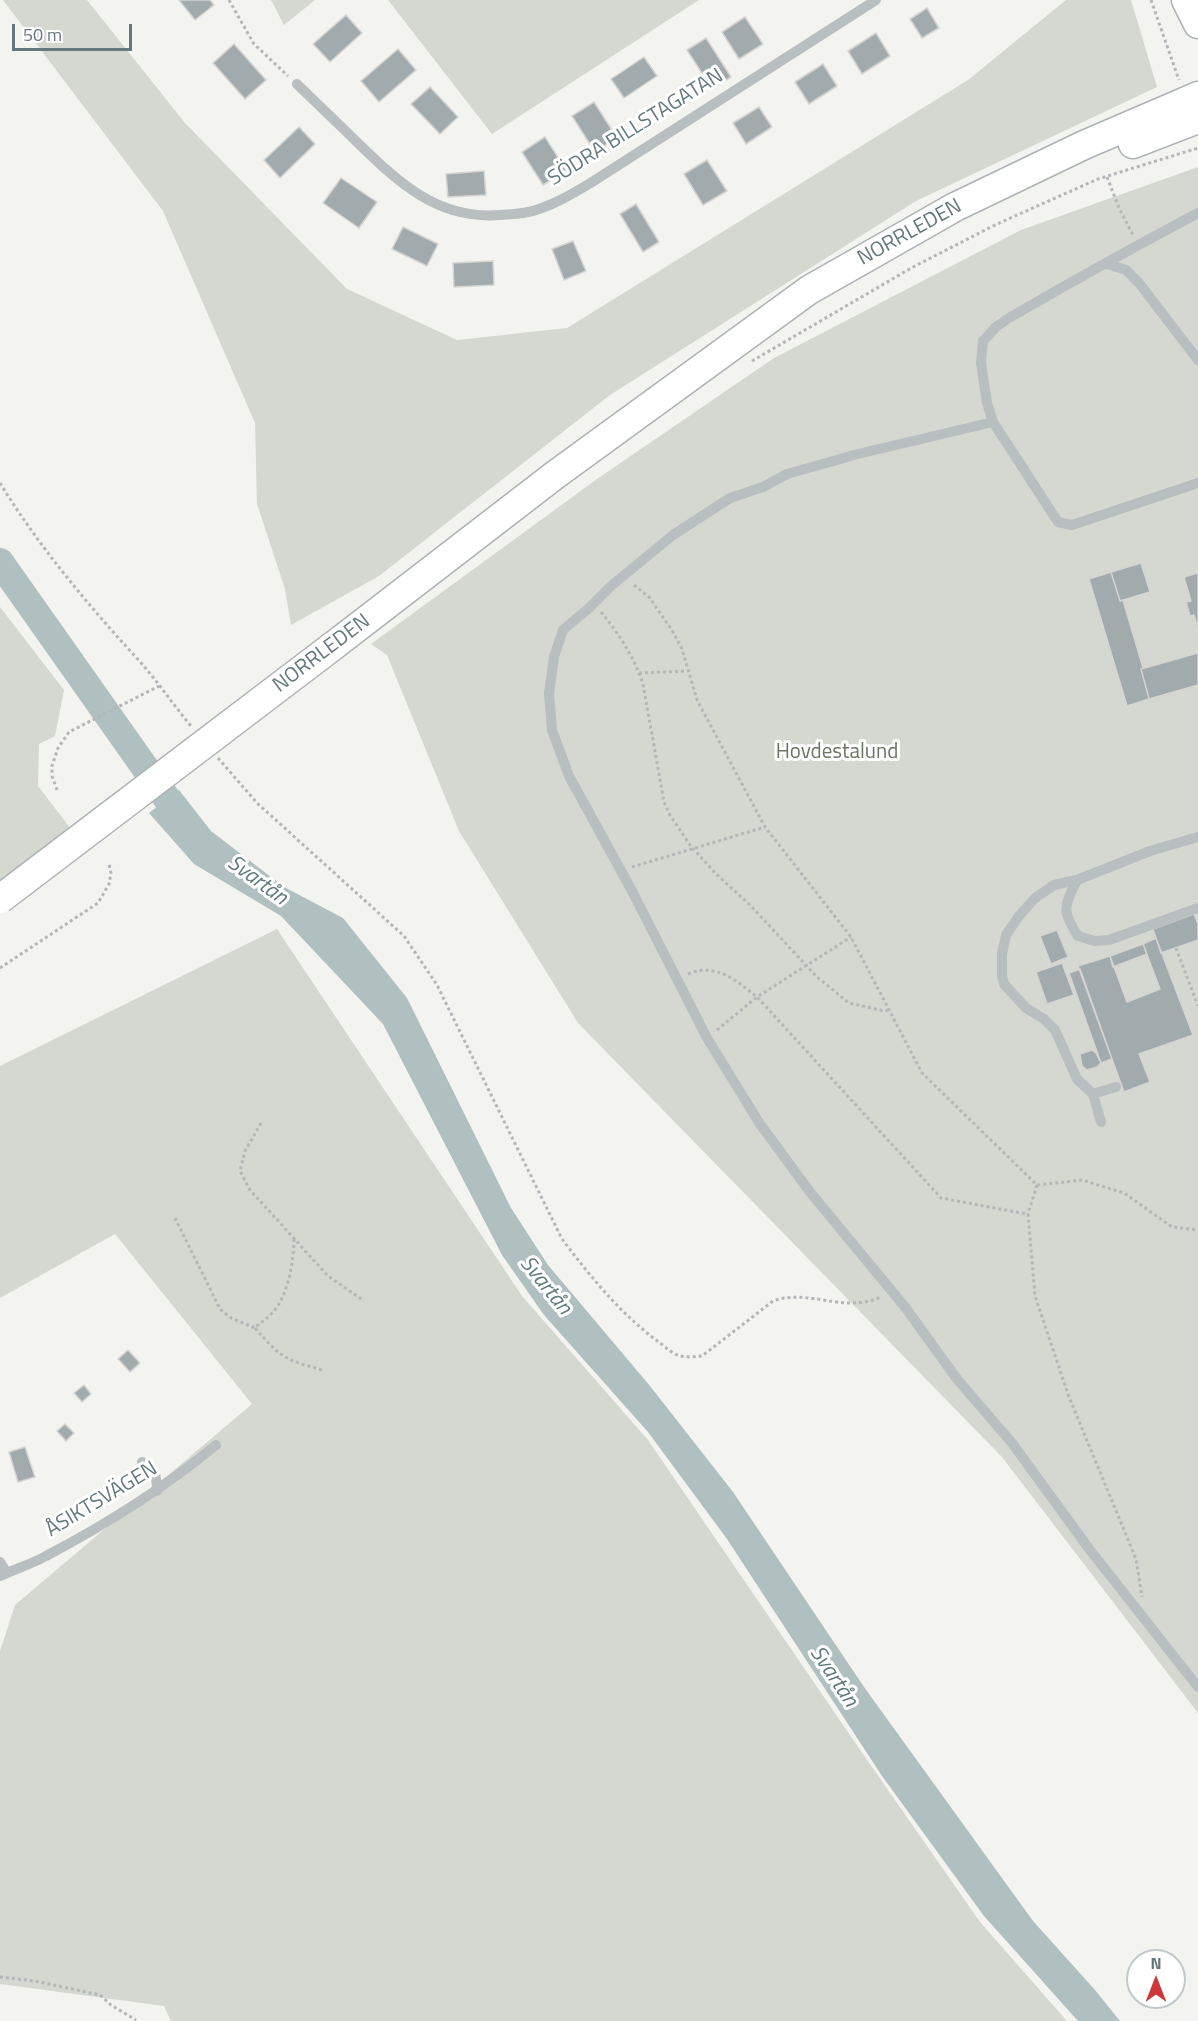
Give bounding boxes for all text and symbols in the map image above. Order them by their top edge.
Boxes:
scale bar [15,12,135,50]
text: 50 m [23,21,62,48]
street label: SÖDRA BILLSTAGATAN [544,64,728,192]
street label: NORRLEDEN [854,194,966,272]
street label: NORRLEDEN [269,609,375,699]
park label: Hovdestalund [776,740,898,766]
water label: Svartån [222,851,292,911]
water label: Svartån [514,1251,576,1321]
street label: ÅSIKTSVÄGEN [42,1457,162,1543]
water label: Svartån [803,1642,863,1712]
north arrow [1126,1949,1186,2009]
text: N [1150,1951,1162,1975]

